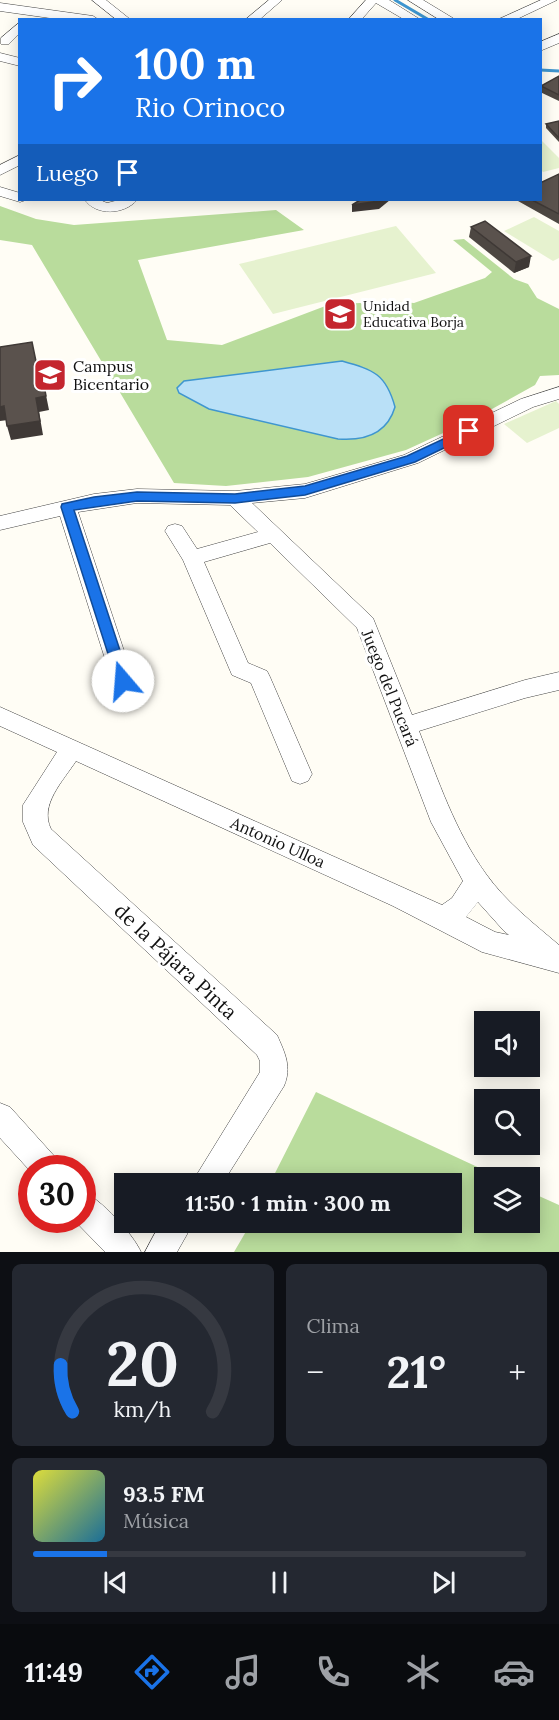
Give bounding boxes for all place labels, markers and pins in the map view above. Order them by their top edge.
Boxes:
school or university icon: Unidad Educativa Borja [322,296,358,332]
place label: Unidad Educativa Borja [363,297,464,331]
place label: Campus Bicentario [73,356,149,394]
school or university icon: Campus Bicentario [32,357,68,393]
pin [443,405,494,456]

